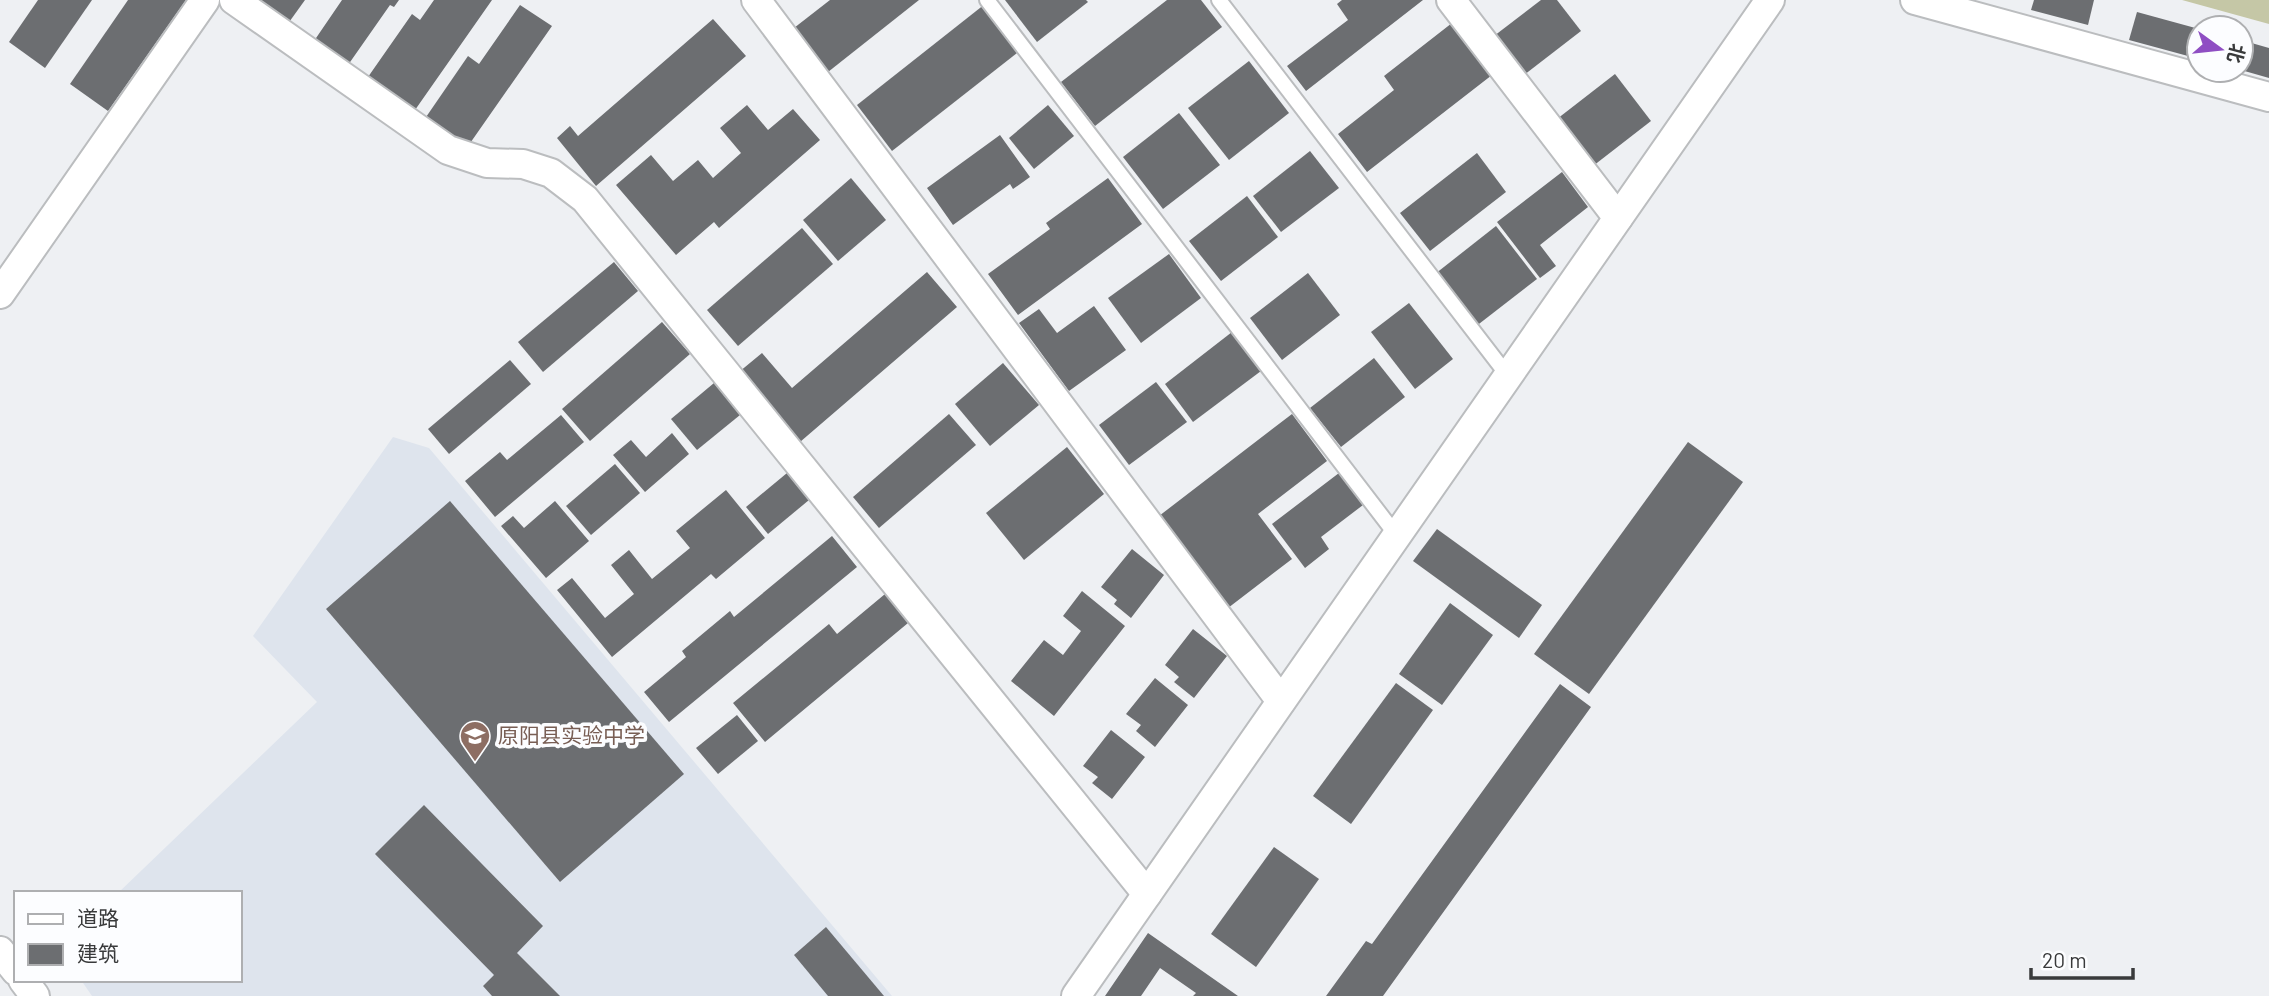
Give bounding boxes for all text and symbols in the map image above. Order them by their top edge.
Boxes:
north arrow [2185,14,2255,84]
text: 北 [2223,41,2250,66]
school or university icon: 原阳县实验中学 [458,719,492,763]
place label: 原阳县实验中学 [498,722,645,747]
legend [14,891,242,982]
text: 道路 [77,905,119,930]
scale bar [2031,936,2132,980]
text: 建筑 [77,940,119,965]
text: 20 m [2042,947,2087,972]

